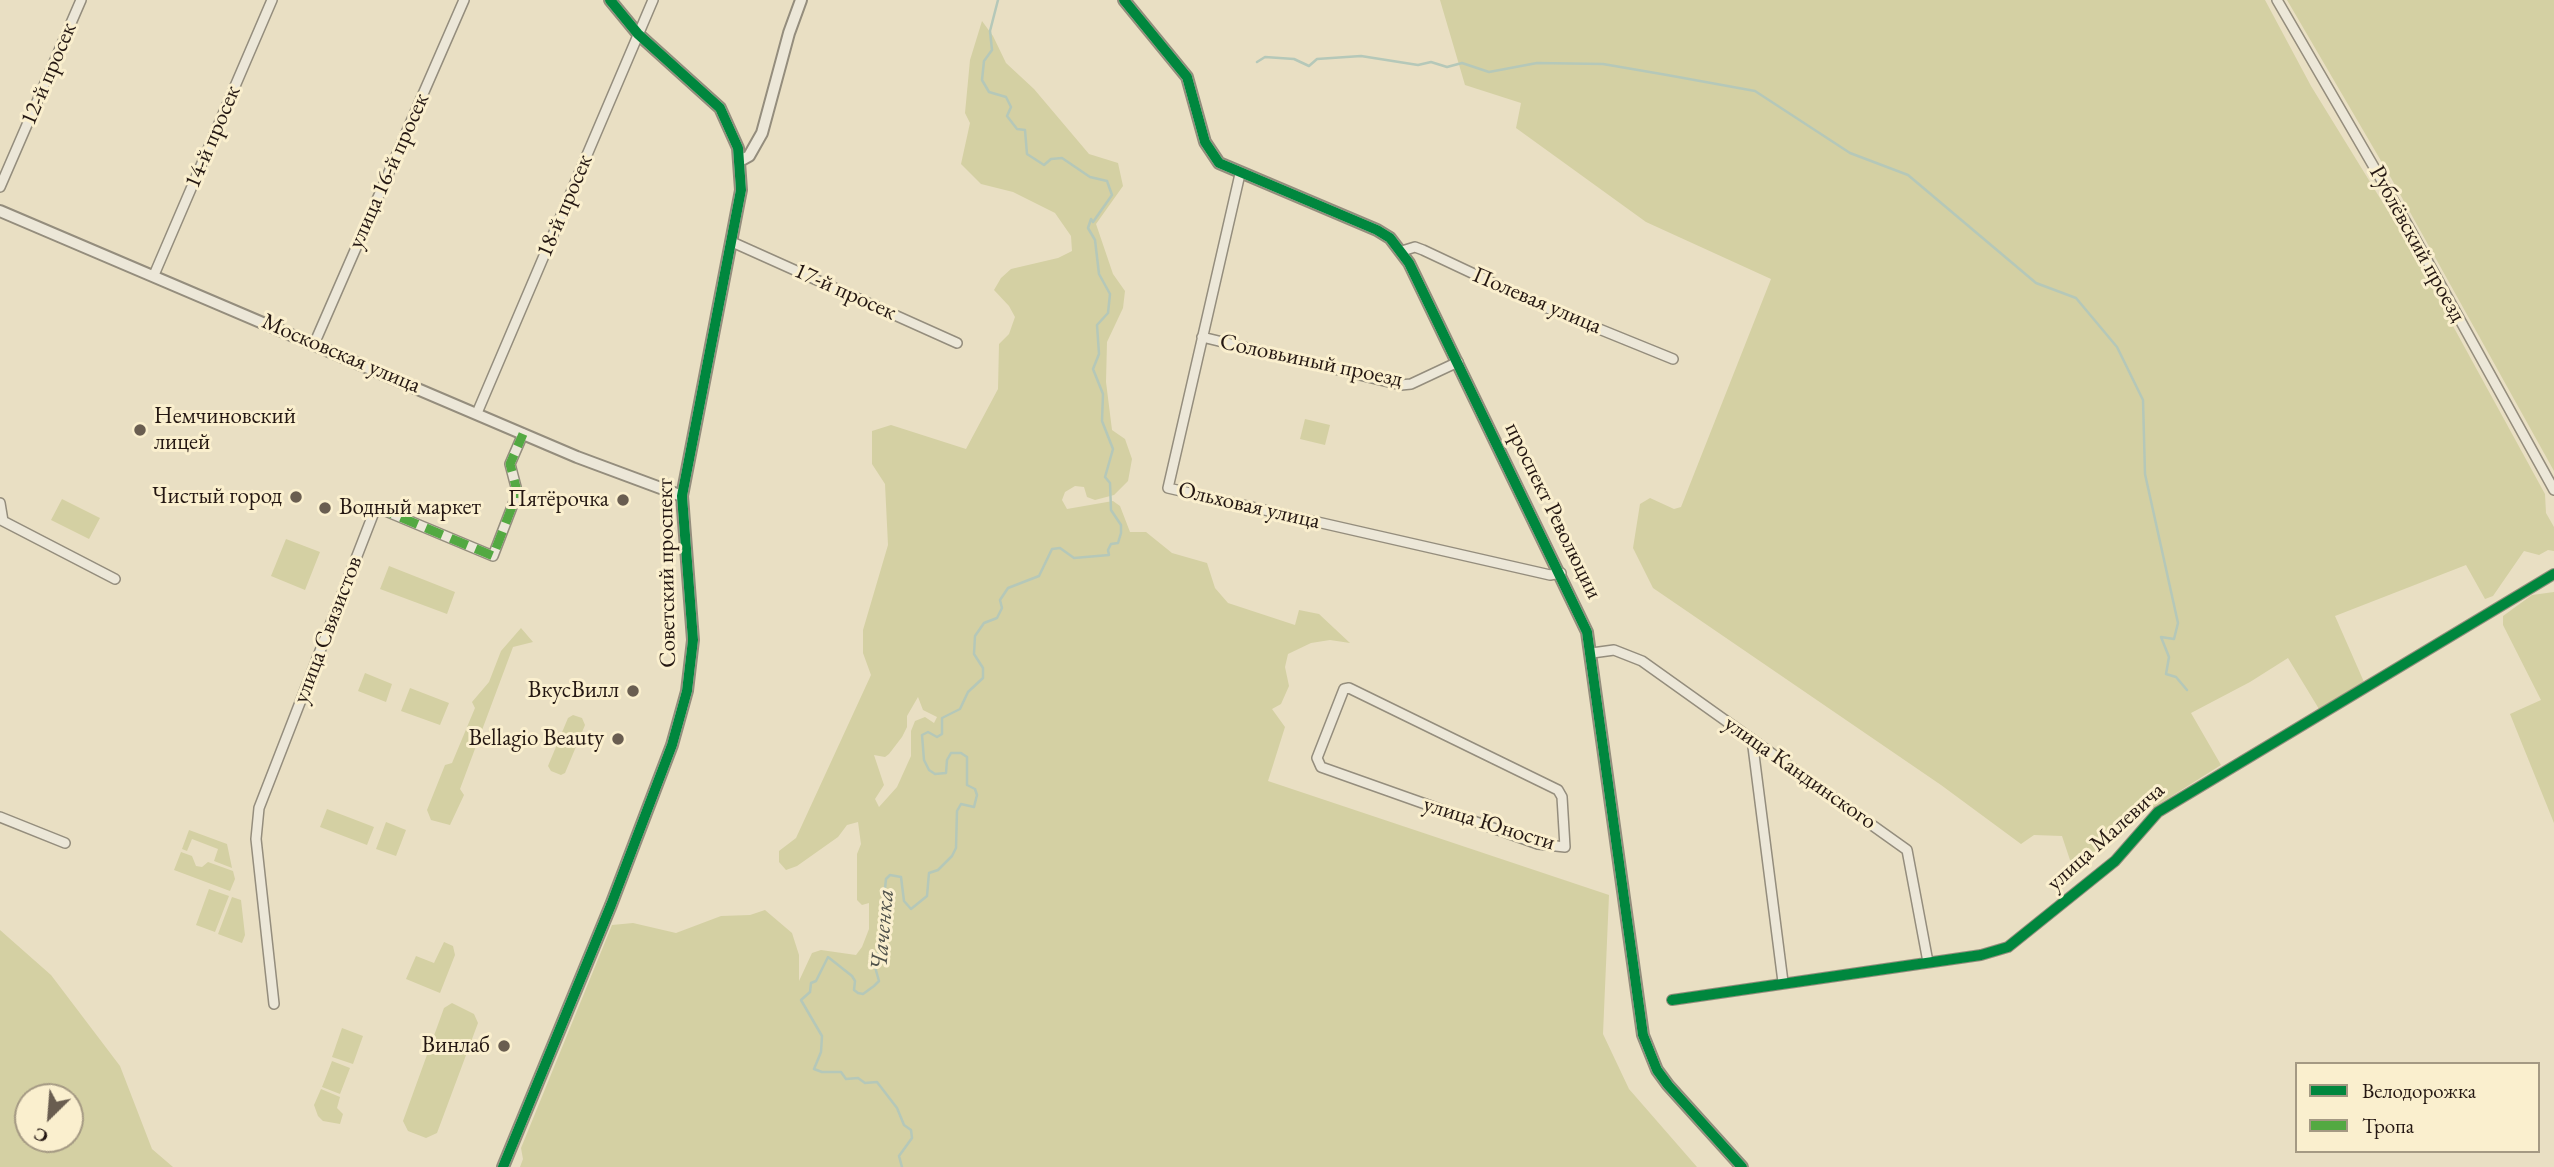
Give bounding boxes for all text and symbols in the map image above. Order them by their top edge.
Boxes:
street label: 12-й просек [15,18,83,130]
street label: 14-й просек [179,81,247,193]
street label: улица 16-й просек [342,89,436,253]
street label: 18-й просек [531,150,599,262]
street label: Рублёвский проезд [2363,161,2471,327]
street label: 17-й просек [790,257,900,327]
street label: Полевая улица [1468,261,1606,341]
street label: Московская улица [257,308,425,400]
street label: Соловьиный проезд [1217,328,1405,394]
place label: Немчиновский лицей [154,403,296,457]
street label: проспект Революции [1498,418,1608,604]
marker: Немчиновский лицей [132,422,148,438]
street label: Ольховая улица [1175,476,1323,536]
street label: Советский проспект [652,478,682,668]
place label: Чистый город [152,483,282,511]
place label: Пятёрочка [508,486,609,514]
marker: Чистый город [288,489,304,505]
marker: Пятёрочка [615,492,631,508]
place label: Водный маркет [339,494,481,522]
marker: Водный маркет [317,500,333,516]
street label: улица Связистов [287,553,369,707]
place label: ВкусВилл [528,677,619,705]
marker: ВкусВилл [625,683,641,699]
street label: улица Кандинского [1718,710,1882,836]
place label: Bellagio Beauty [469,725,604,753]
marker: Bellagio Beauty [610,731,626,747]
street label: улица Малевича [2041,777,2171,897]
street label: улица Юности [1420,791,1558,857]
water label: Чаченка [865,888,901,972]
place label: Винлаб [422,1032,490,1060]
marker: Винлаб [496,1038,512,1054]
legend [2295,1062,2540,1153]
text: Велодорожка [2362,1077,2476,1104]
north arrow [14,1083,84,1153]
text: Тропа [2362,1112,2414,1139]
text: С [29,1121,52,1150]

